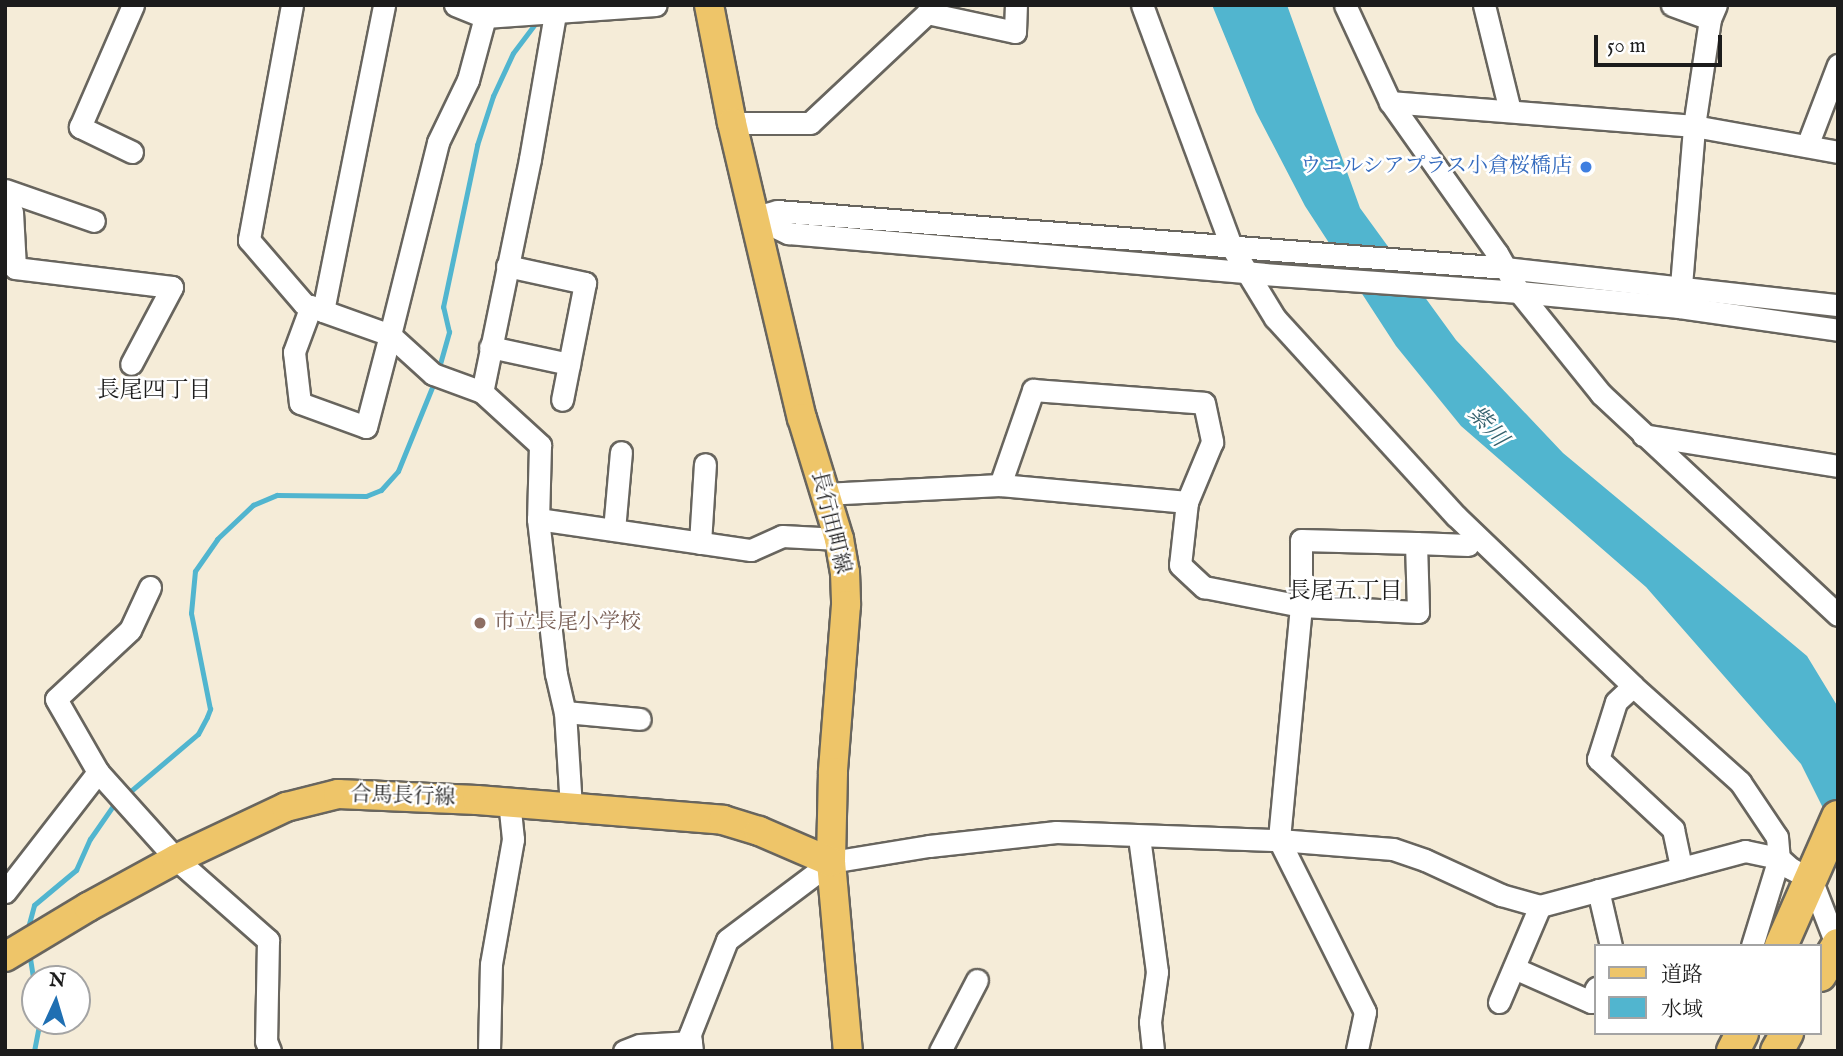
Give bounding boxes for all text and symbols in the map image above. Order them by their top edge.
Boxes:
scale bar [1598,21,1726,65]
text: 50 m [1607,33,1646,60]
place label: ウエルシアプラス小倉桜橋店 [1299,154,1572,180]
marker: ウエルシアプラス小倉桜橋店 [1578,159,1594,175]
district label: 長尾四丁目 [97,377,211,405]
water label: 紫川 [1461,401,1513,453]
street label: 長行田町線 [805,469,855,577]
district label: 長尾五丁目 [1288,578,1402,606]
place label: 市立長尾小学校 [494,610,641,636]
marker: 市立長尾小学校 [472,615,488,631]
street label: 合馬長行線 [350,783,456,811]
legend [1594,944,1822,1035]
text: 道路 [1661,962,1703,989]
north arrow [21,965,91,1035]
text: N [48,969,66,994]
text: 水域 [1661,997,1703,1024]

